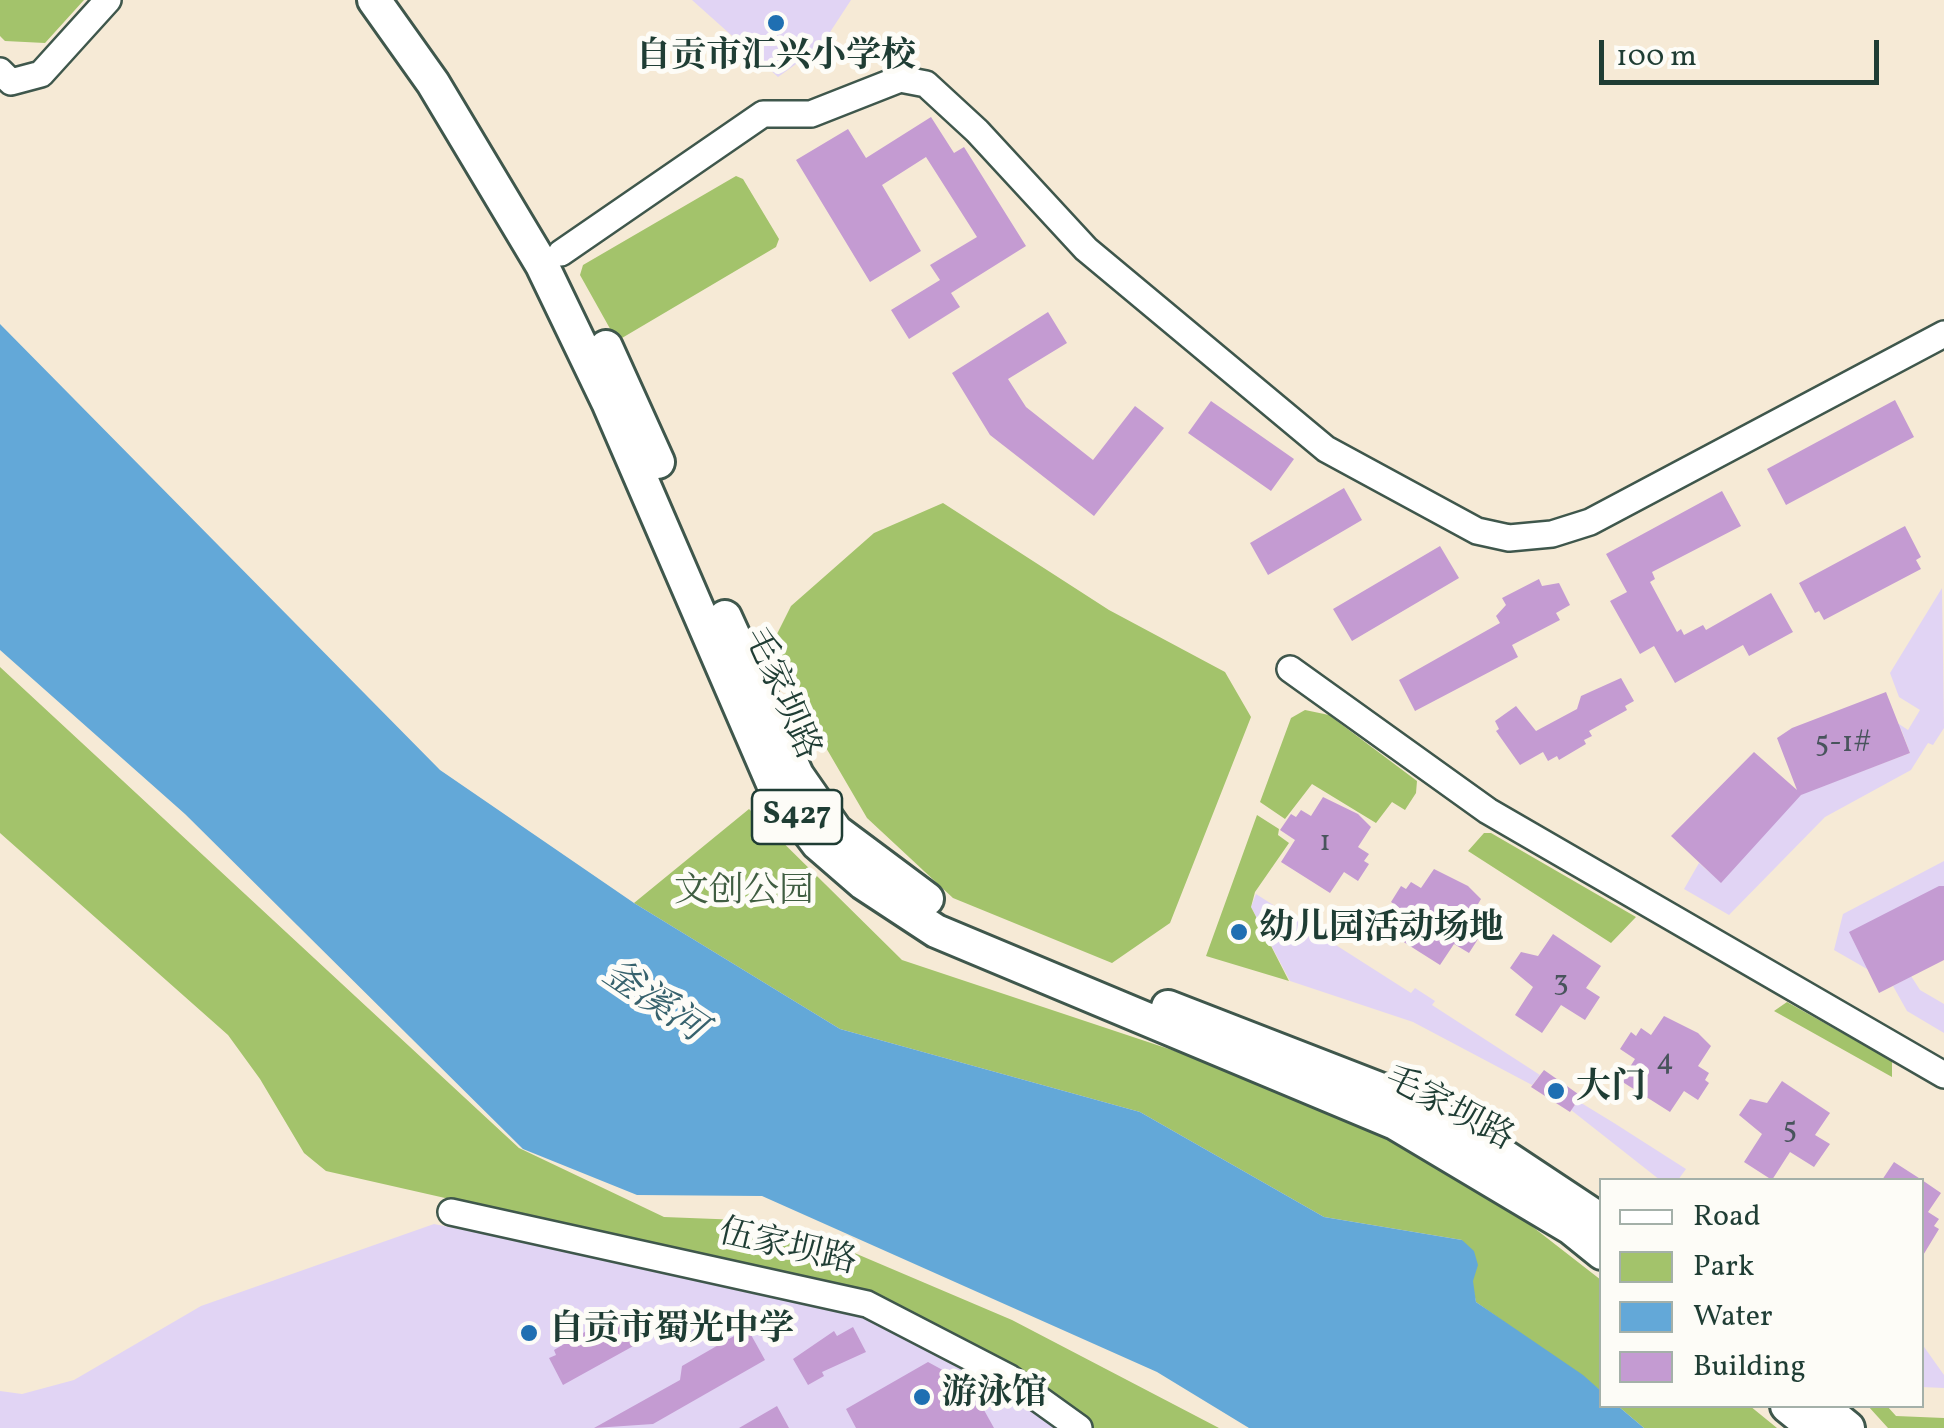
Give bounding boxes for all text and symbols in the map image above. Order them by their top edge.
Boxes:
marker: 自贡市汇兴小学校 [765,12,787,34]
scale bar [1604,20,1884,82]
text: 100 m [1616,36,1697,78]
place label: 自贡市汇兴小学校 [636,39,916,81]
street label: 毛家坝路 [731,623,827,767]
house number: 5-1# [1815,727,1871,763]
road number: S427 [752,790,842,844]
house number: 1 [1319,826,1331,862]
park label: 文创公园 [674,874,814,916]
place label: 幼儿园活动场地 [1259,911,1504,953]
marker: 幼儿园活动场地 [1228,921,1250,943]
water label: 釜溪河 [592,953,712,1055]
house number: 3 [1553,966,1569,1002]
house number: 4 [1656,1045,1674,1081]
street label: 毛家坝路 [1376,1060,1520,1162]
place label: 大门 [1576,1070,1646,1112]
marker: 大门 [1545,1080,1567,1102]
house number: 5 [1783,1113,1797,1149]
legend [1599,1178,1924,1408]
text: Road [1693,1196,1761,1238]
street label: 伍家坝路 [714,1214,860,1286]
text: Park [1693,1246,1754,1288]
text: Water [1693,1296,1773,1338]
place label: 自贡市蜀光中学 [549,1312,794,1354]
marker: 自贡市蜀光中学 [518,1322,540,1344]
text: Building [1693,1346,1806,1388]
place label: 游泳馆 [942,1376,1047,1418]
marker: 游泳馆 [911,1386,933,1408]

